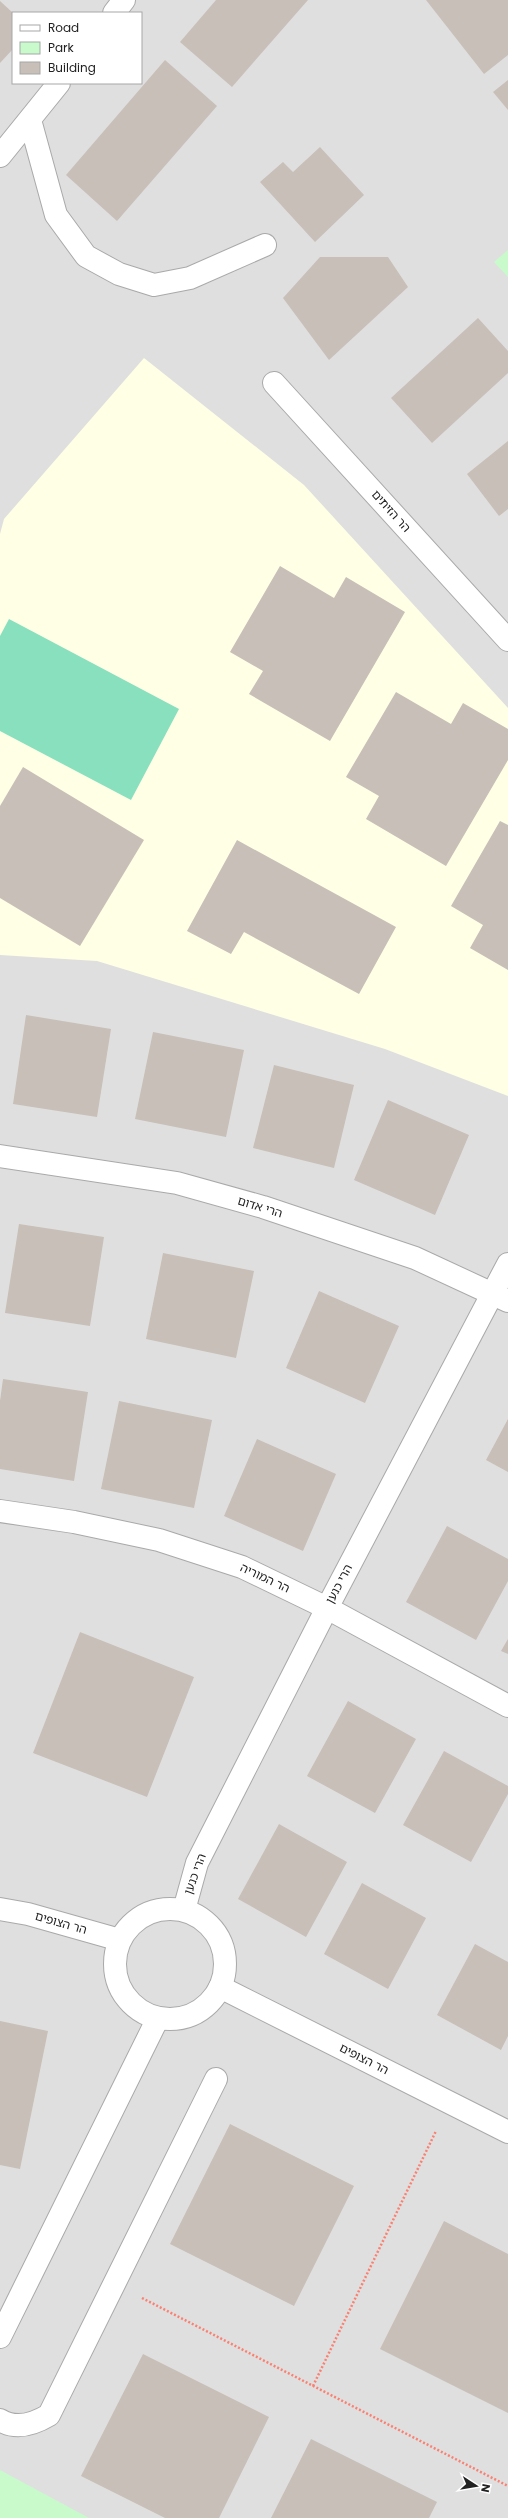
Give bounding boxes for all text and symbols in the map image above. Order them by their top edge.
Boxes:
legend [12,12,142,84]
text: Road [48,19,79,36]
text: Park [48,39,75,56]
text: Building [48,59,96,76]
street label: הר הזיתים [368,486,415,535]
street label: הרי אדום [236,1192,285,1221]
street label: הר המוריה [238,1559,293,1596]
street label: הרי כנען [321,1561,356,1606]
street label: הרי כנען [179,1851,210,1897]
street label: הר הצופים [33,1907,89,1938]
street label: הר הצופים [337,2039,392,2078]
north arrow [456,2466,496,2506]
text: N [477,2482,494,2494]

